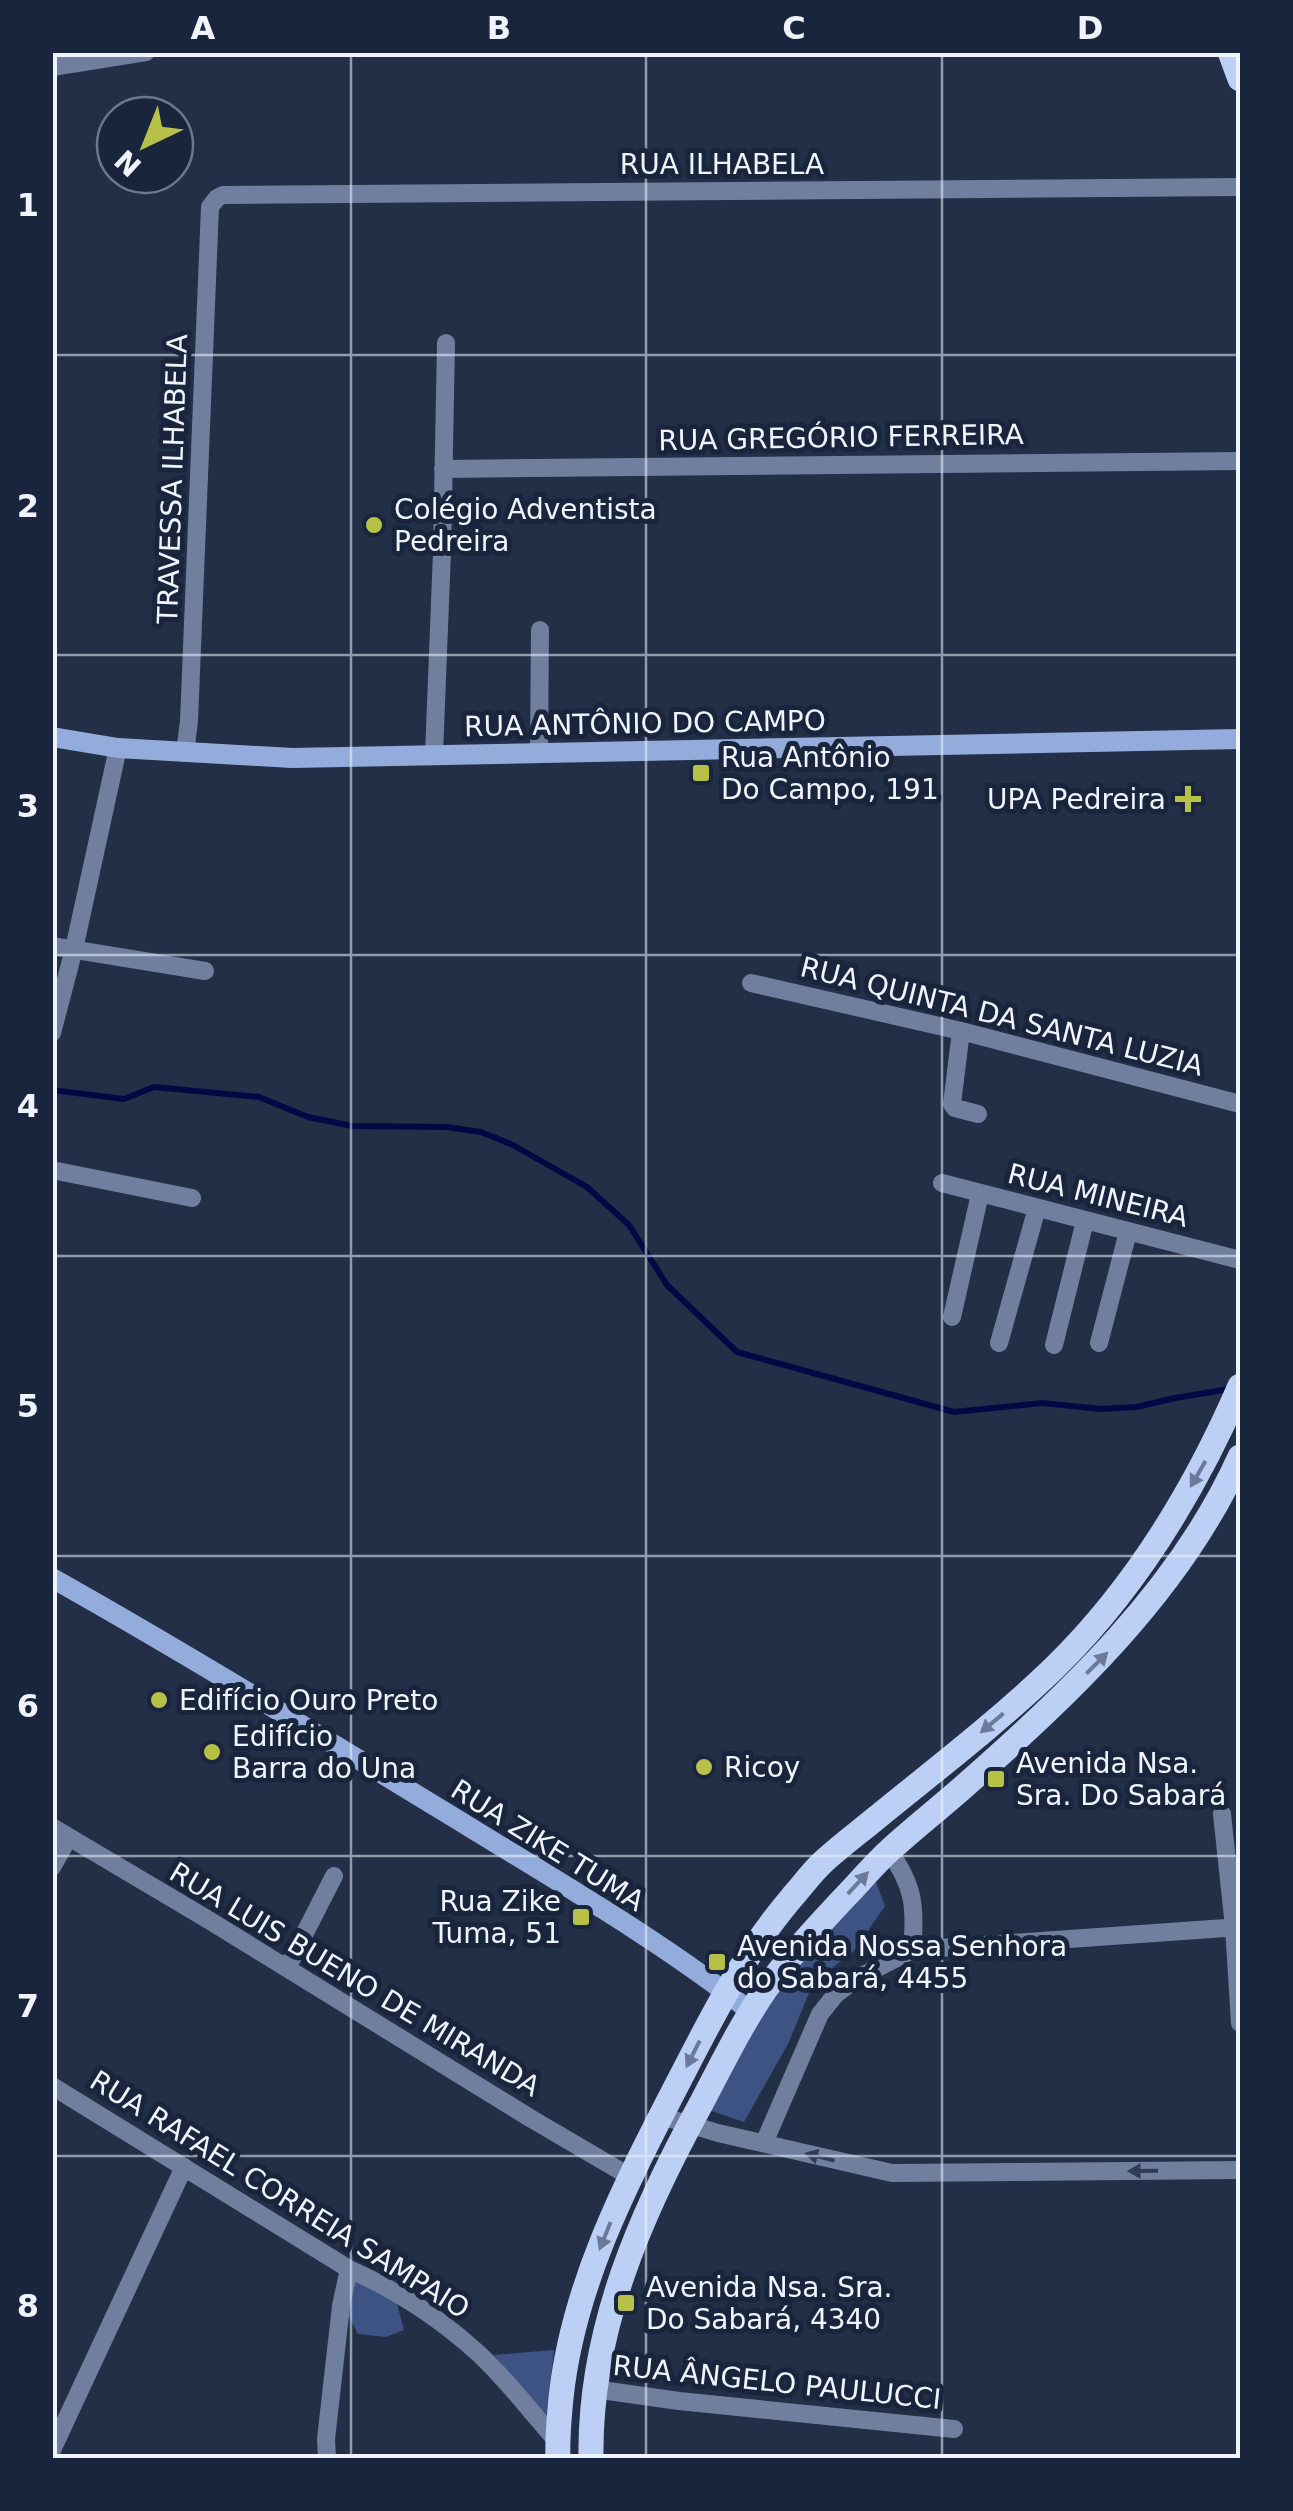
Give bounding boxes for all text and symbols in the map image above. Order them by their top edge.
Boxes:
text: A [191,9,216,47]
text: B [487,9,511,47]
text: C [782,9,806,47]
text: D [1077,9,1103,47]
north arrow [95,95,195,195]
text: N [108,143,148,183]
street label: RUA ILHABELA [620,148,824,181]
text: 1 [17,186,39,224]
street label: TRAVESSA ILHABELA [151,333,194,626]
street label: RUA GREGÓRIO FERREIRA [658,417,1024,457]
text: 2 [17,487,39,525]
place label: Colégio Adventista Pedreira [394,493,657,558]
marker: Colégio Adventista Pedreira [363,514,385,536]
street label: RUA ANTÔNIO DO CAMPO [464,703,826,743]
place label: Rua Antônio Do Campo, 191 [721,741,939,806]
marker: Rua Antônio Do Campo, 191 [690,762,712,784]
place label: UPA Pedreira [987,783,1166,816]
marker: UPA Pedreira [1175,786,1201,812]
text: 3 [17,787,39,825]
street label: RUA QUINTA DA SANTA LUZIA [797,950,1207,1083]
text: 4 [17,1087,39,1125]
street label: RUA MINEIRA [1004,1157,1192,1234]
text: 5 [17,1387,39,1425]
one-way arrow [1190,1460,1207,1488]
one-way arrow [1084,1652,1108,1675]
place label: Edifício Ouro Preto [179,1684,438,1717]
text: 6 [17,1687,39,1725]
marker: Edifício Ouro Preto [148,1689,170,1711]
one-way arrow [980,1711,1005,1733]
place label: Edifício Barra do Una [232,1720,416,1785]
marker: Edifício Barra do Una [201,1741,223,1763]
place label: Avenida Nsa. Sra. Do Sabará [1016,1747,1226,1812]
place label: Ricoy [724,1751,800,1784]
marker: Ricoy [693,1756,715,1778]
marker: Avenida Nsa. Sra. Do Sabará [985,1768,1007,1790]
street label: RUA ZIKE TUMA [445,1773,650,1918]
street label: RUA LUIS BUENO DE MIRANDA [164,1856,546,2103]
one-way arrow [846,1872,869,1896]
place label: Rua Zike Tuma, 51 [432,1885,561,1950]
marker: Rua Zike Tuma, 51 [570,1906,592,1928]
place label: Avenida Nossa Senhora do Sabará, 4455 [737,1930,1067,1995]
marker: Avenida Nossa Senhora do Sabará, 4455 [706,1951,728,1973]
text: 7 [17,1987,39,2025]
one-way arrow [685,2040,702,2069]
street label: RUA RAFAEL CORREIA SAMPAIO [84,2064,475,2325]
one-way arrow [804,2149,835,2164]
one-way arrow [1127,2164,1159,2180]
one-way arrow [597,2221,613,2251]
place label: Avenida Nsa. Sra. Do Sabará, 4340 [646,2271,893,2336]
text: 8 [17,2287,39,2325]
marker: Avenida Nsa. Sra. Do Sabará, 4340 [615,2292,637,2314]
street label: RUA ÂNGELO PAULUCCI [611,2348,943,2416]

